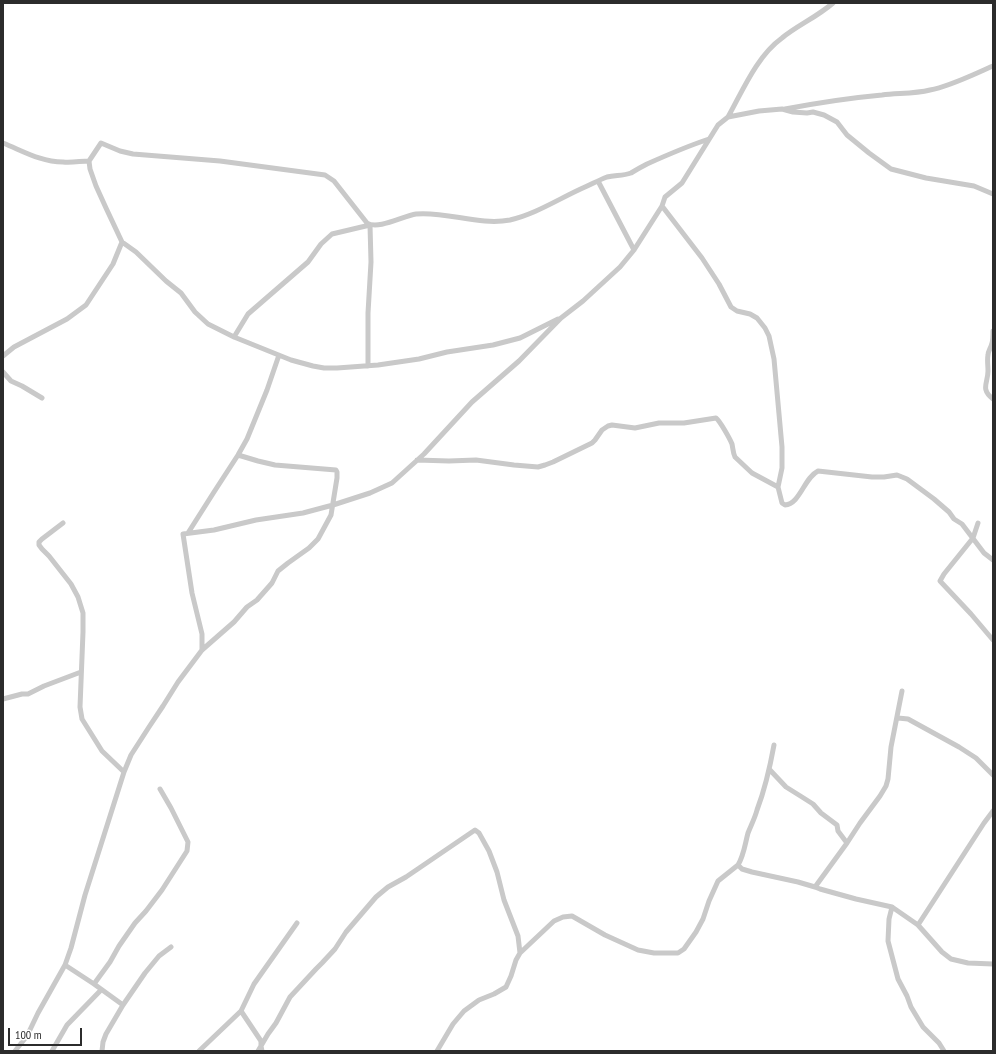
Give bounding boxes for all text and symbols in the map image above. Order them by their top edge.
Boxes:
scale bar [10,1020,84,1046]
text: 100 m [15,1027,42,1042]

